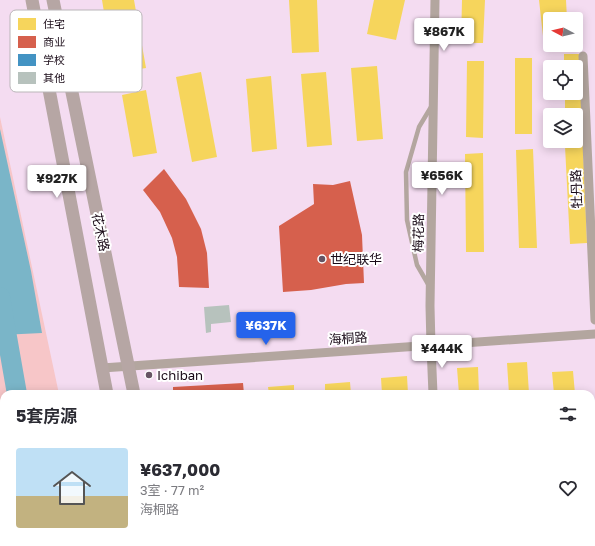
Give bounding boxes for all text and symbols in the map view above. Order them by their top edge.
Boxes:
legend [10,10,142,92]
north arrow [543,12,583,52]
map controls [543,12,583,148]
text: 住宅 [43,17,65,30]
pin: ¥867K [416,18,472,52]
text: ¥867K [423,23,465,39]
text: 商业 [43,35,65,48]
text: 学校 [43,53,65,66]
button: locate [543,60,583,100]
text: 其他 [43,71,65,84]
button: layers [543,108,583,148]
pin: ¥656K [414,162,470,196]
pin: ¥927K [29,165,85,199]
text: ¥656K [421,167,463,183]
street label: 牡丹路 [567,169,585,209]
text: ¥927K [36,170,78,186]
street label: 花木路 [89,211,113,253]
street label: 梅花路 [410,213,426,253]
place label: 世纪联华 [330,251,382,267]
marker: 世纪联华 [317,254,327,264]
pin: ¥637K [238,312,294,346]
text: ¥637K [245,317,287,333]
street label: 海桐路 [328,329,368,347]
pin: ¥444K [414,335,470,369]
text: ¥444K [421,340,463,356]
place label: Ichiban [157,367,203,383]
marker: Ichiban [144,370,154,380]
icon: filters [557,403,579,425]
text: 5套房源 [16,405,77,426]
text: ¥637,000 [140,459,220,480]
icon: home [48,464,96,512]
icon: heart [557,477,579,499]
text: 3室 · 77 m² [140,482,204,498]
text: 海桐路 [140,501,179,517]

